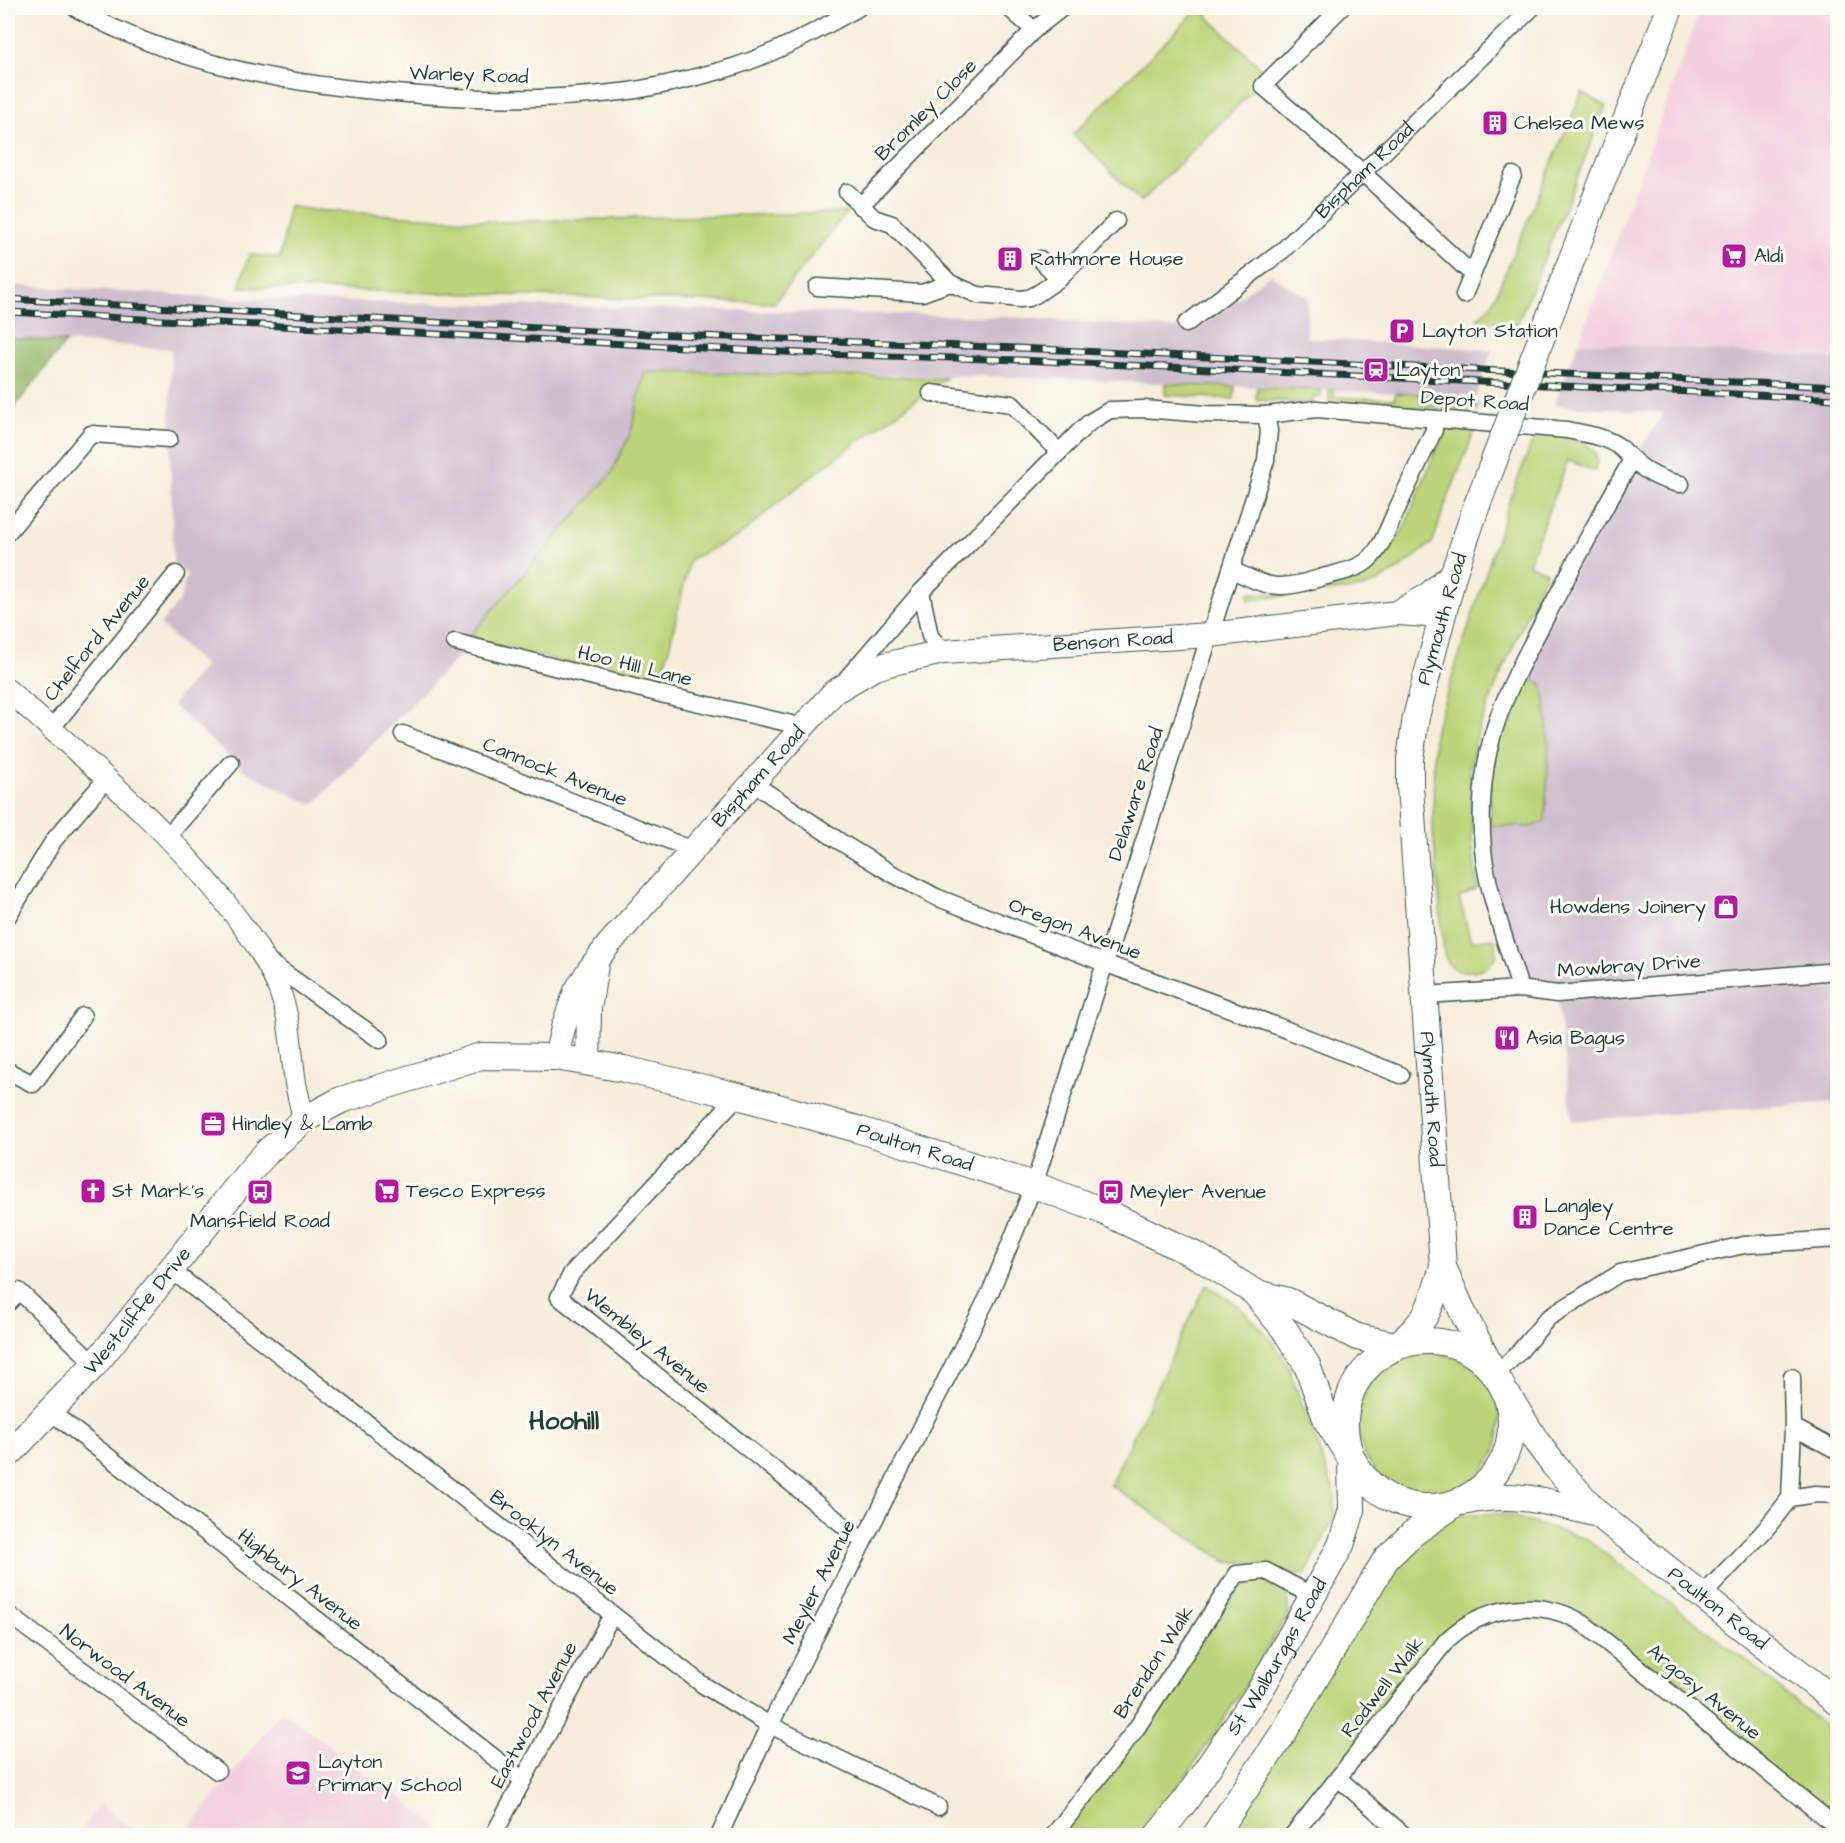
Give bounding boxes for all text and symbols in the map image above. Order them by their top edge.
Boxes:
street label: Bromley Close [869,52,984,168]
street label: Warley Road [409,59,529,92]
building icon: Chelsea Mews [1480,108,1510,138]
place label: Chelsea Mews [1514,109,1645,137]
street label: Bispham Road [1309,116,1420,225]
supermarket icon: Aldi [1719,241,1749,271]
place label: Aldi [1754,242,1783,270]
building icon: Rathmore House [995,244,1025,274]
place label: Rathmore House [1030,245,1184,273]
parking icon: Layton Station [1387,316,1417,346]
place label: Layton Station [1422,317,1558,346]
station icon: Layton [1361,355,1391,385]
place label: Layton [1396,356,1460,385]
street label: Depot Road [1420,383,1530,419]
street label: Plymouth Road [1410,550,1475,688]
street label: Chelford Avenue [37,569,157,707]
street label: Benson Road [1052,623,1174,659]
street label: Hoo Hill Lane [575,638,695,694]
street label: Bispham Road [705,719,812,834]
street label: Delaware Road [1101,723,1171,865]
street label: Cannock Avenue [479,730,632,814]
street label: Oregon Avenue [1004,891,1145,968]
shop icon: Howdens Joinery [1711,892,1741,922]
place label: Howdens Joinery [1550,893,1706,922]
street label: Mowbray Drive [1556,947,1702,986]
restaurant icon: Asia Bagus [1492,1023,1522,1053]
place label: Asia Bagus [1526,1024,1625,1053]
street label: Plymouth Road [1413,1030,1450,1168]
office icon: Hindley & Lamb [198,1109,228,1139]
place label: Hindley & Lamb [232,1110,373,1139]
street label: Poulton Road [853,1116,977,1179]
church icon: St Mark's [78,1176,108,1206]
supermarket icon: Tesco Express [372,1176,402,1206]
place label: St Mark's [112,1177,204,1205]
bus stop icon: Mansfield Road [245,1177,275,1207]
place label: Tesco Express [406,1177,546,1205]
bus stop icon: Meyler Avenue [1096,1177,1126,1207]
place label: Meyler Avenue [1130,1178,1267,1207]
place label: Langley Dance Centre [1544,1192,1674,1243]
building icon: Langley Dance Centre [1510,1202,1540,1232]
place label: Mansfield Road [190,1207,330,1235]
street label: Westcliffe Drive [78,1241,198,1381]
street label: Wembley Avenue [578,1282,716,1401]
district label: Hoohill [529,1403,599,1439]
street label: Brooklyn Avenue [483,1484,625,1603]
street label: Meyler Avenue [776,1515,863,1650]
street label: Highbury Avenue [231,1522,369,1639]
street label: Poulton Road [1662,1560,1774,1657]
street label: St Walburgas Road [1220,1573,1334,1741]
street label: Brendon Walk [1107,1600,1201,1724]
street label: Norwood Avenue [54,1618,196,1734]
street label: Rodwell Walk [1335,1631,1431,1743]
street label: Eastwood Avenue [484,1637,584,1793]
street label: Argosy Avenue [1640,1637,1767,1748]
place label: Layton Primary School [318,1748,462,1800]
school or university icon: Layton Primary School [283,1758,313,1788]

